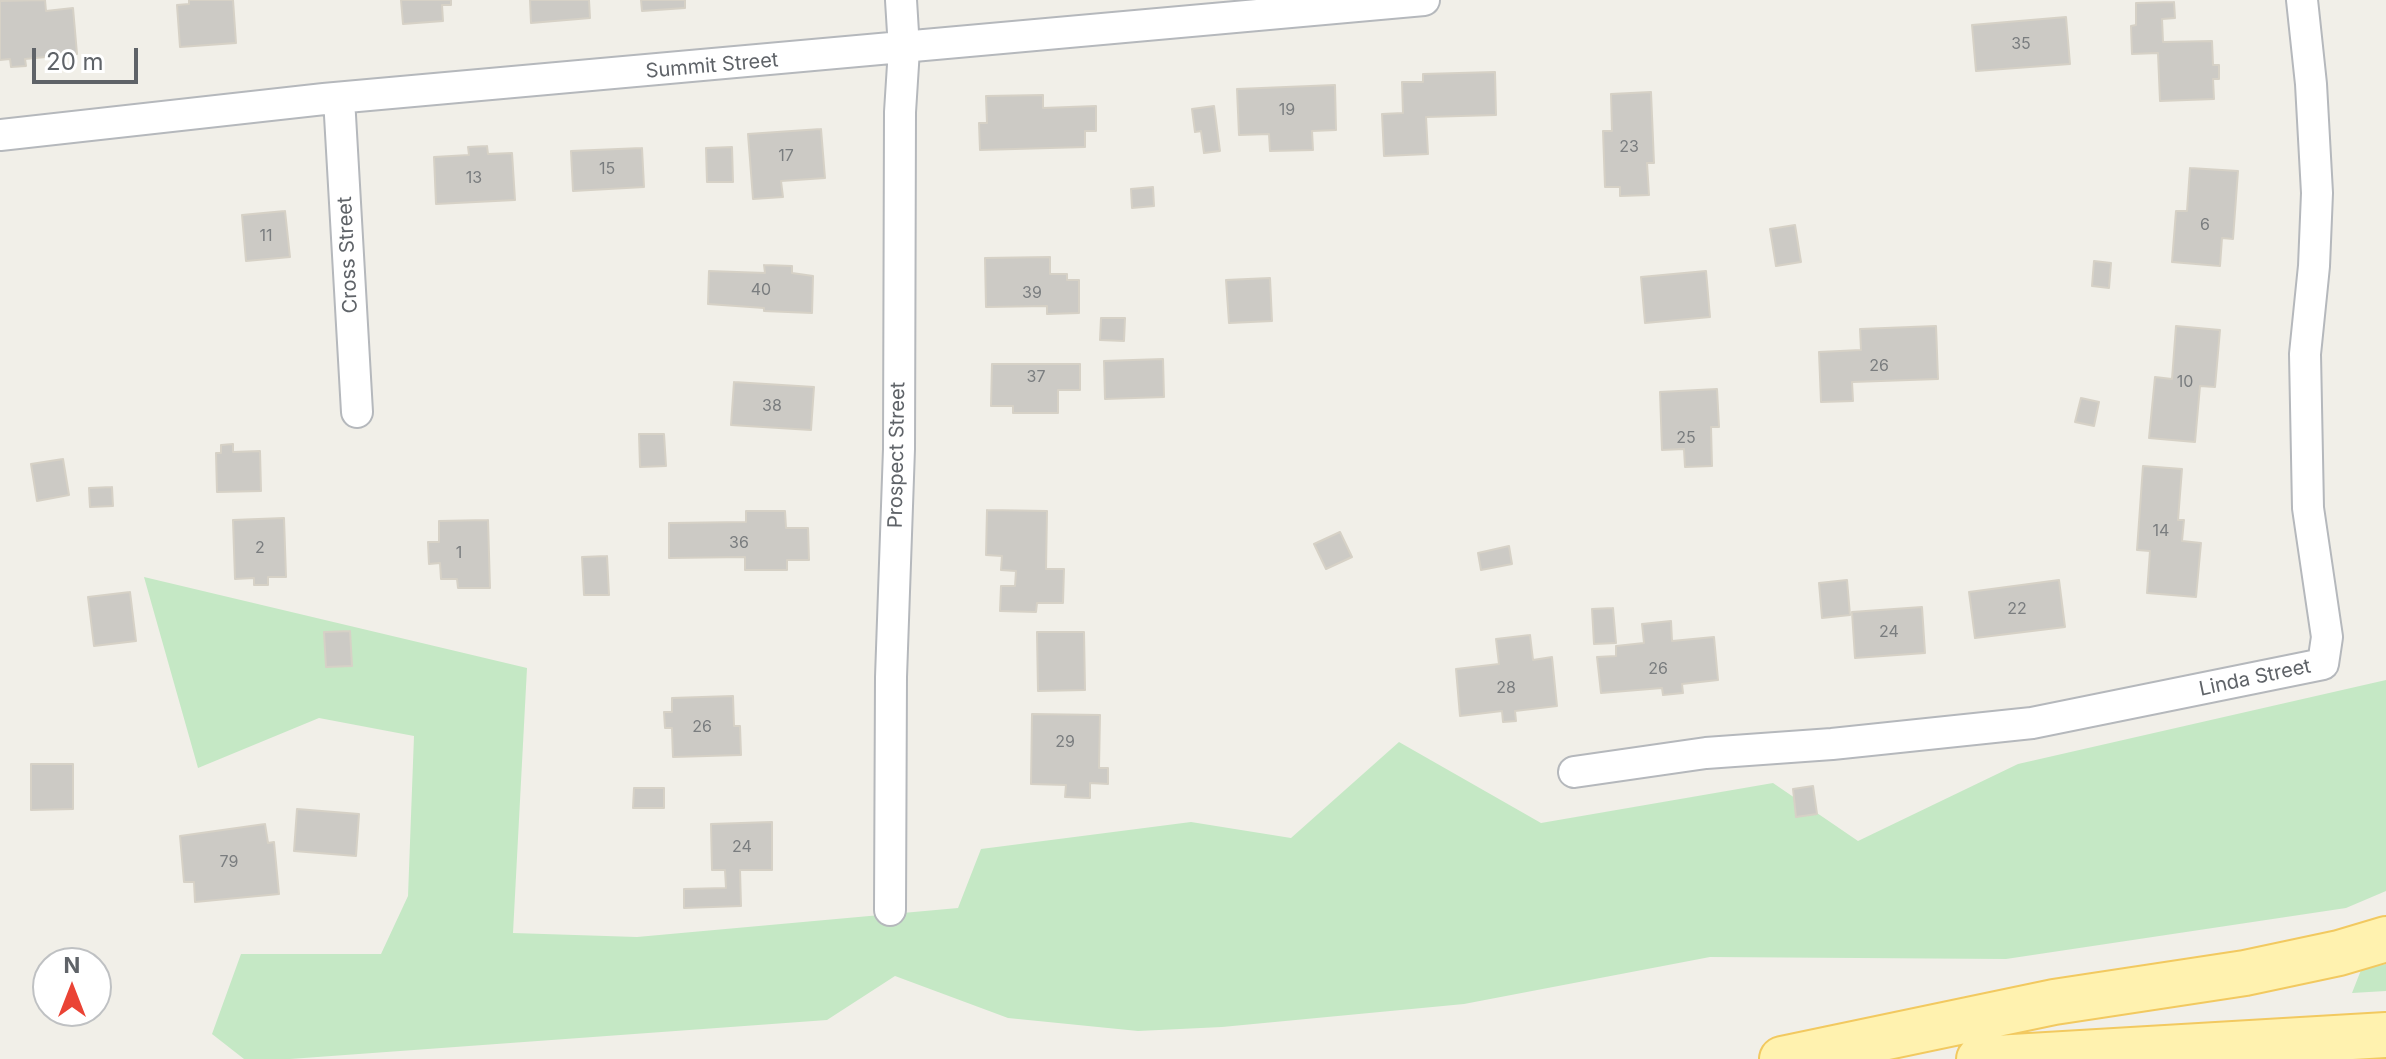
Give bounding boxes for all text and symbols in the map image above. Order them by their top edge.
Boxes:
scale bar [36,32,142,82]
house number: 35 [2011,34,2031,54]
text: 20 m [46,47,104,76]
street label: Summit Street [645,48,779,84]
house number: 19 [1279,100,1295,120]
house number: 23 [1619,137,1639,157]
house number: 17 [778,146,794,166]
house number: 15 [599,159,615,179]
house number: 13 [466,168,482,188]
street label: Cross Street [333,196,363,314]
house number: 6 [2200,215,2210,235]
house number: 11 [259,226,273,246]
house number: 40 [751,280,771,300]
house number: 39 [1022,283,1042,303]
house number: 26 [1869,356,1889,376]
house number: 37 [1027,367,1045,387]
house number: 10 [2177,372,2193,392]
street label: Prospect Street [884,382,910,528]
house number: 38 [762,396,782,416]
house number: 25 [1676,428,1696,448]
house number: 14 [2153,521,2169,541]
house number: 36 [729,533,749,553]
house number: 2 [255,538,265,558]
house number: 1 [456,543,462,563]
house number: 22 [2007,599,2027,619]
house number: 24 [1879,622,1899,642]
street label: Linda Street [2197,654,2313,702]
house number: 26 [1648,659,1668,679]
house number: 28 [1496,678,1516,698]
house number: 26 [692,717,712,737]
house number: 29 [1055,732,1075,752]
house number: 24 [732,837,752,857]
house number: 79 [220,852,238,872]
north arrow [32,947,112,1027]
text: N [64,952,80,978]

